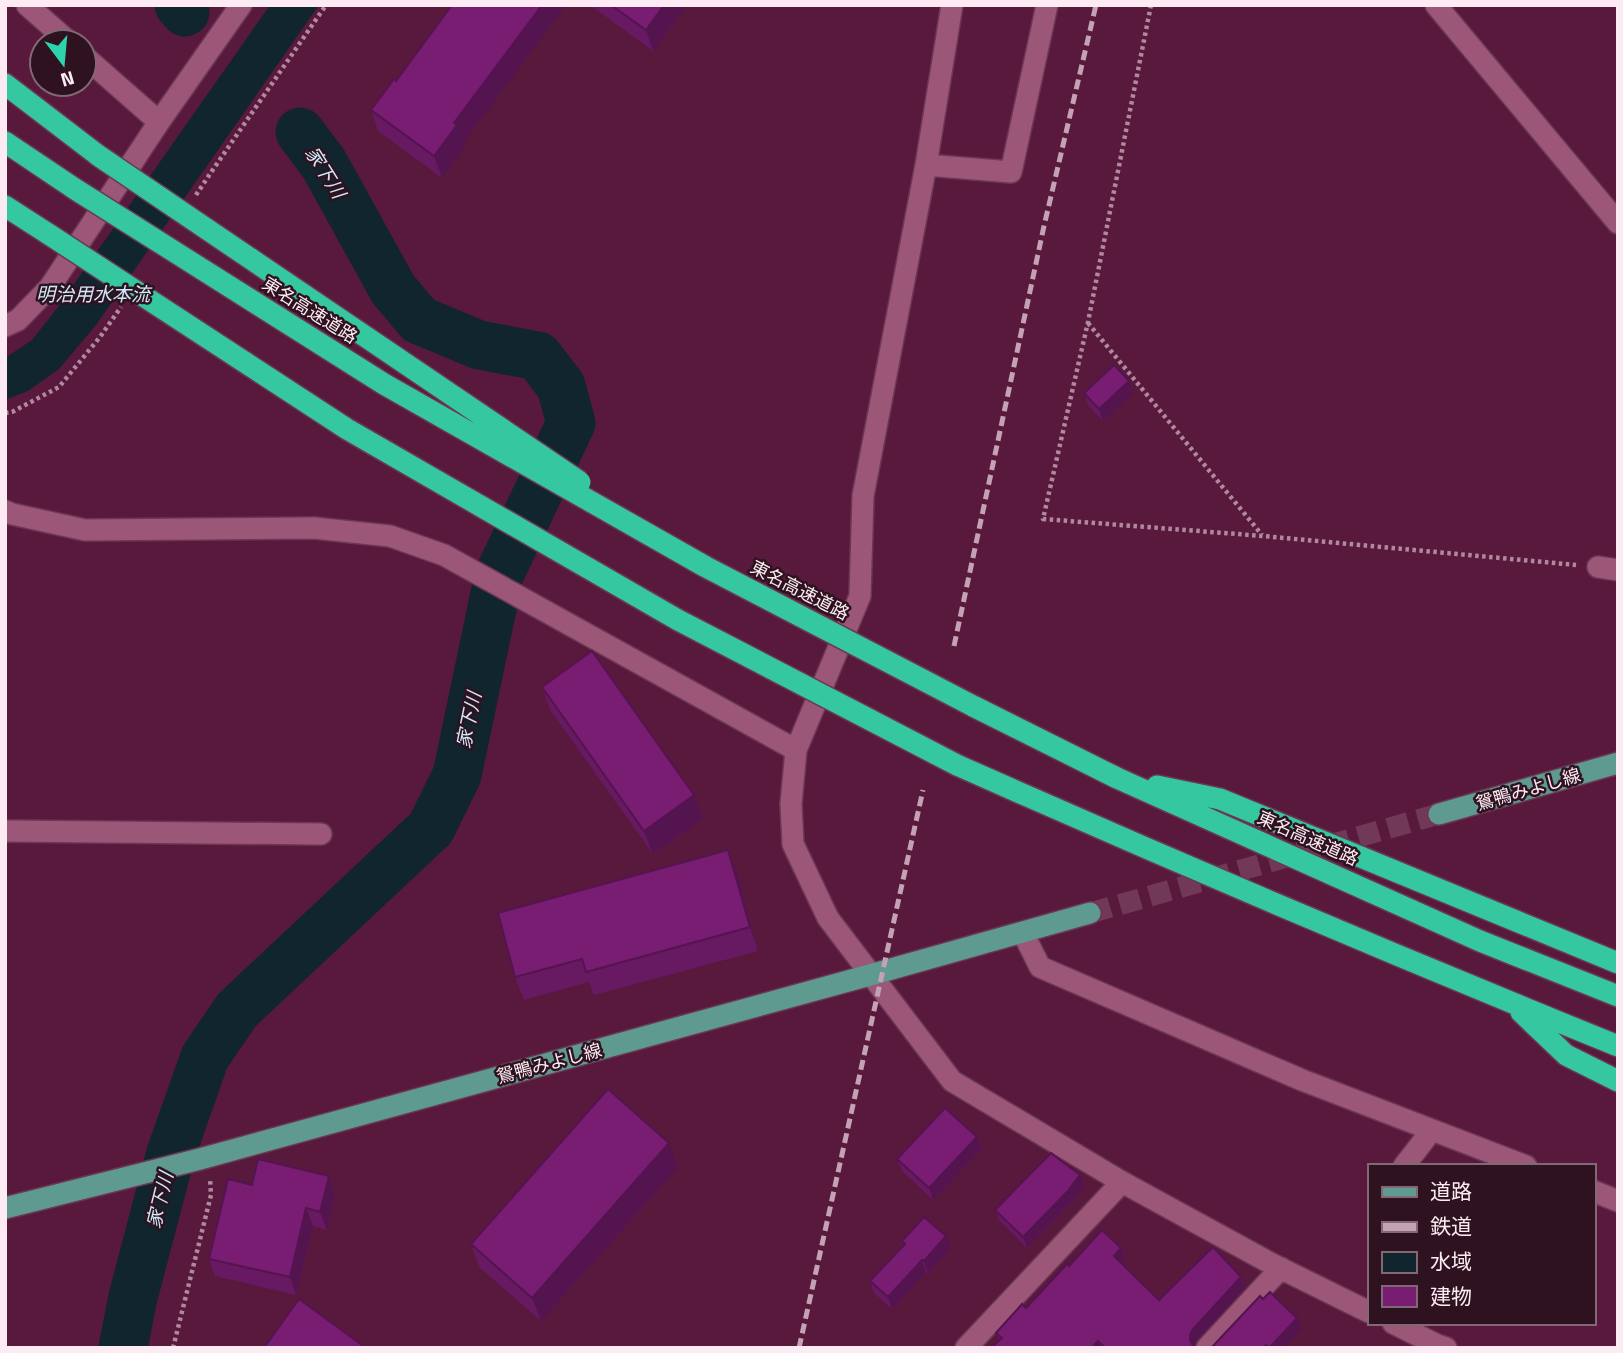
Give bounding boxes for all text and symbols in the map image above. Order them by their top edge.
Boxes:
north arrow [28,28,98,98]
text: N [57,64,78,96]
water label: 家下川 [299,140,354,206]
street label: 東名高速道路 [257,270,363,350]
water label: 明治用水本流 [36,279,153,308]
street label: 東名高速道路 [746,553,854,627]
water label: 家下川 [448,687,489,751]
street label: 鴛鴨みよし線 [1472,761,1584,817]
street label: 東名高速道路 [1253,804,1363,872]
street label: 鴛鴨みよし線 [493,1036,605,1090]
legend [1368,1164,1595,1325]
water label: 家下川 [138,1167,180,1231]
text: 道路 [1430,1175,1472,1207]
text: 鉄道 [1430,1210,1472,1242]
text: 水域 [1430,1245,1472,1277]
text: 建物 [1430,1280,1472,1312]

